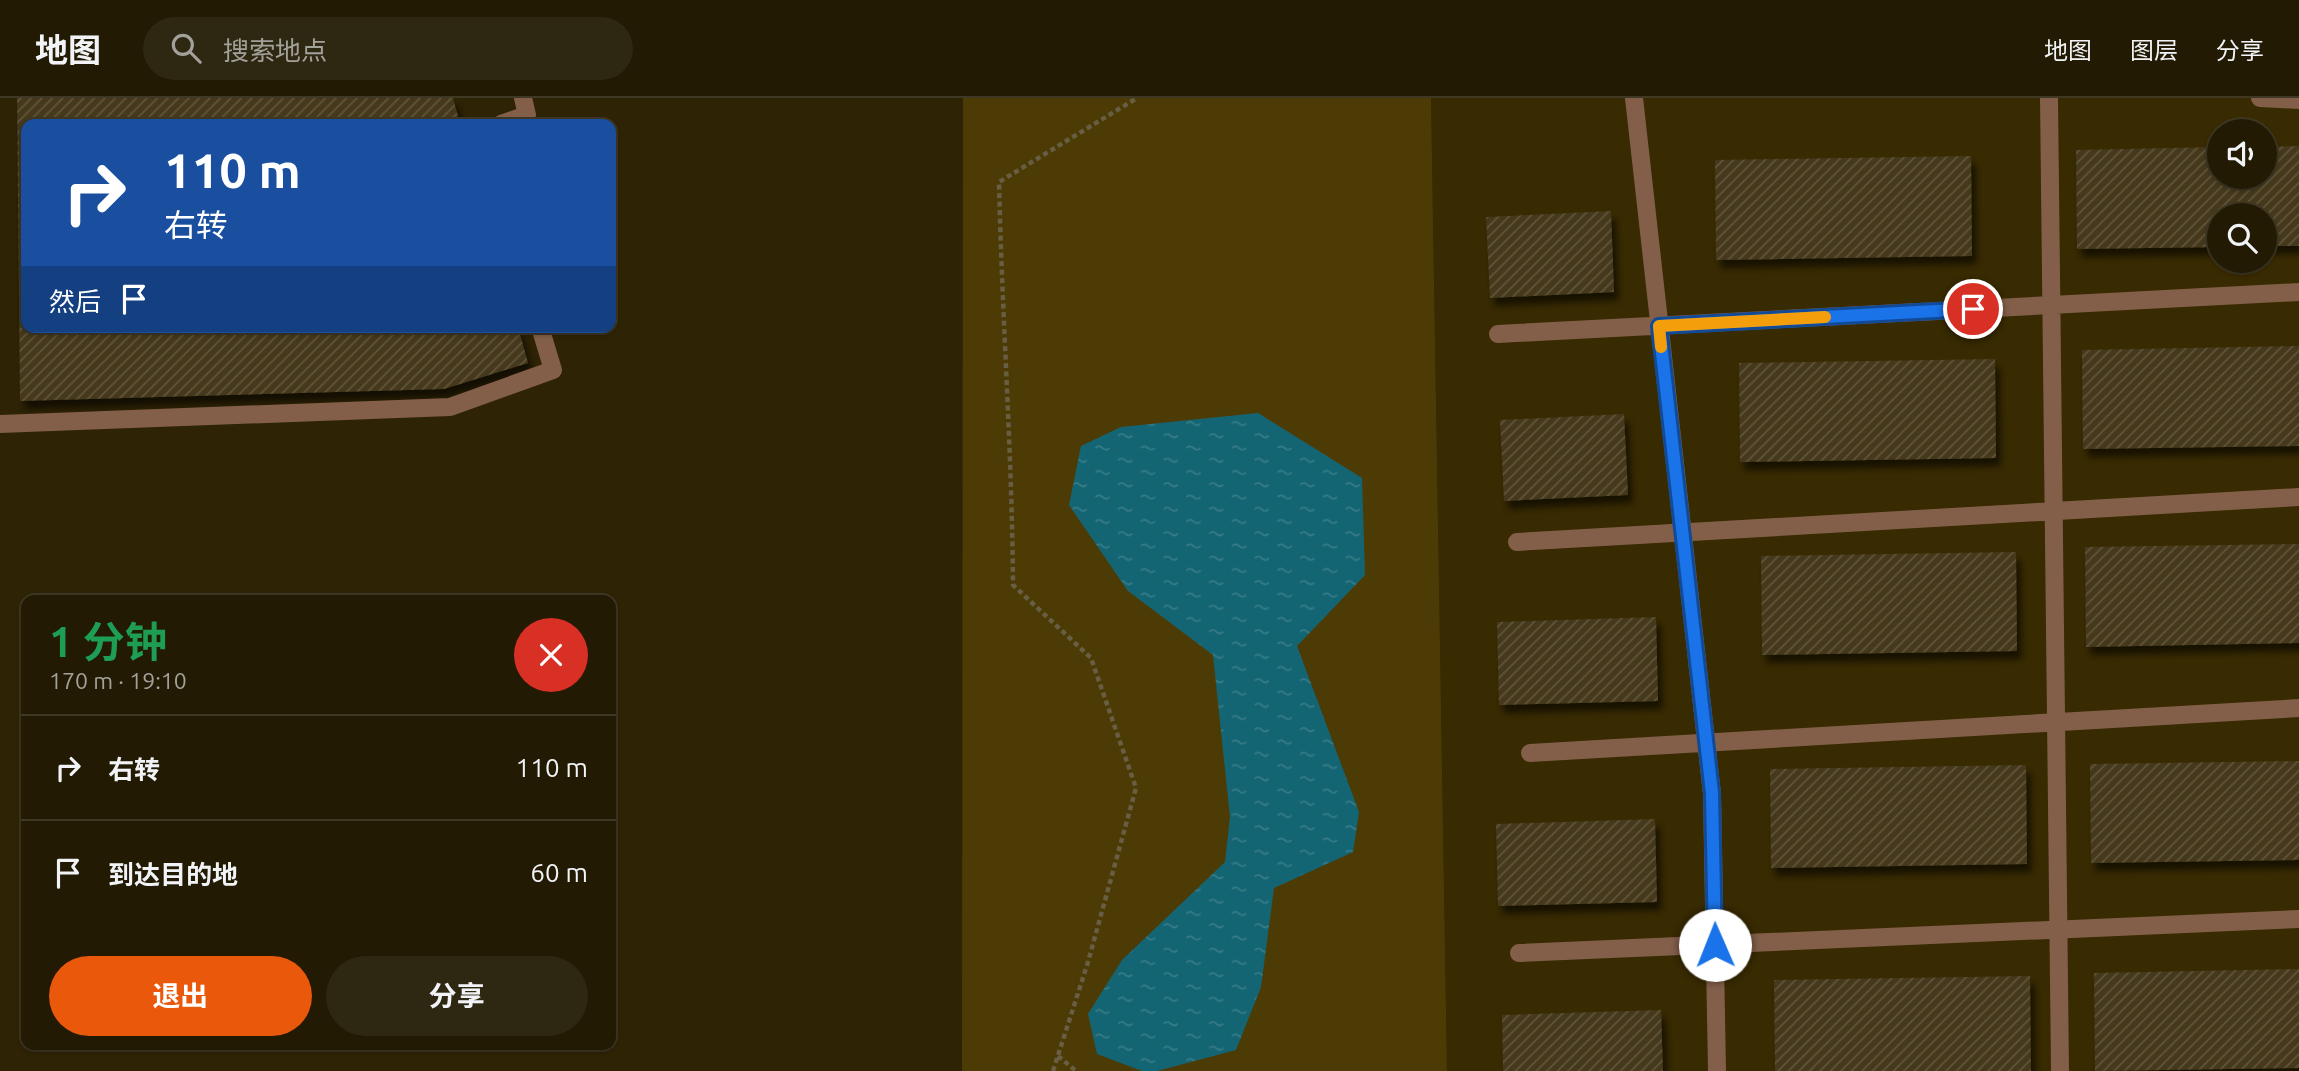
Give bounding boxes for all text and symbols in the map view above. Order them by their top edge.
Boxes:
search box [143,17,633,80]
icon: search [167,29,205,67]
text: 地图 [35,31,101,68]
text: 搜索地点 [223,36,327,65]
text: 地图 [2044,37,2092,64]
text: 图层 [2130,37,2178,64]
text: 分享 [2216,37,2264,64]
map controls [2207,119,2277,273]
button: sound [2207,119,2277,189]
text: 110 m [164,142,301,197]
icon: right [49,147,140,238]
button: search [2207,203,2277,273]
text: 右转 [164,207,228,243]
pin [1943,279,2003,339]
icon: arrive [115,280,153,318]
text: 然后 [49,287,101,316]
icon: arrive [1954,290,1992,328]
text: 1 分钟 [49,618,167,665]
button: close [514,618,588,692]
text: 170 m · 19:10 [49,668,187,693]
icon: right [49,749,87,787]
text: 110 m [516,753,588,782]
text: 右转 [108,755,160,784]
icon: arrive [49,854,87,892]
text: 60 m [530,858,588,887]
text: 到达目的地 [108,860,238,889]
position arrow [1678,908,1752,982]
button: 退出 [49,956,312,1036]
button: 分享 [326,956,588,1036]

